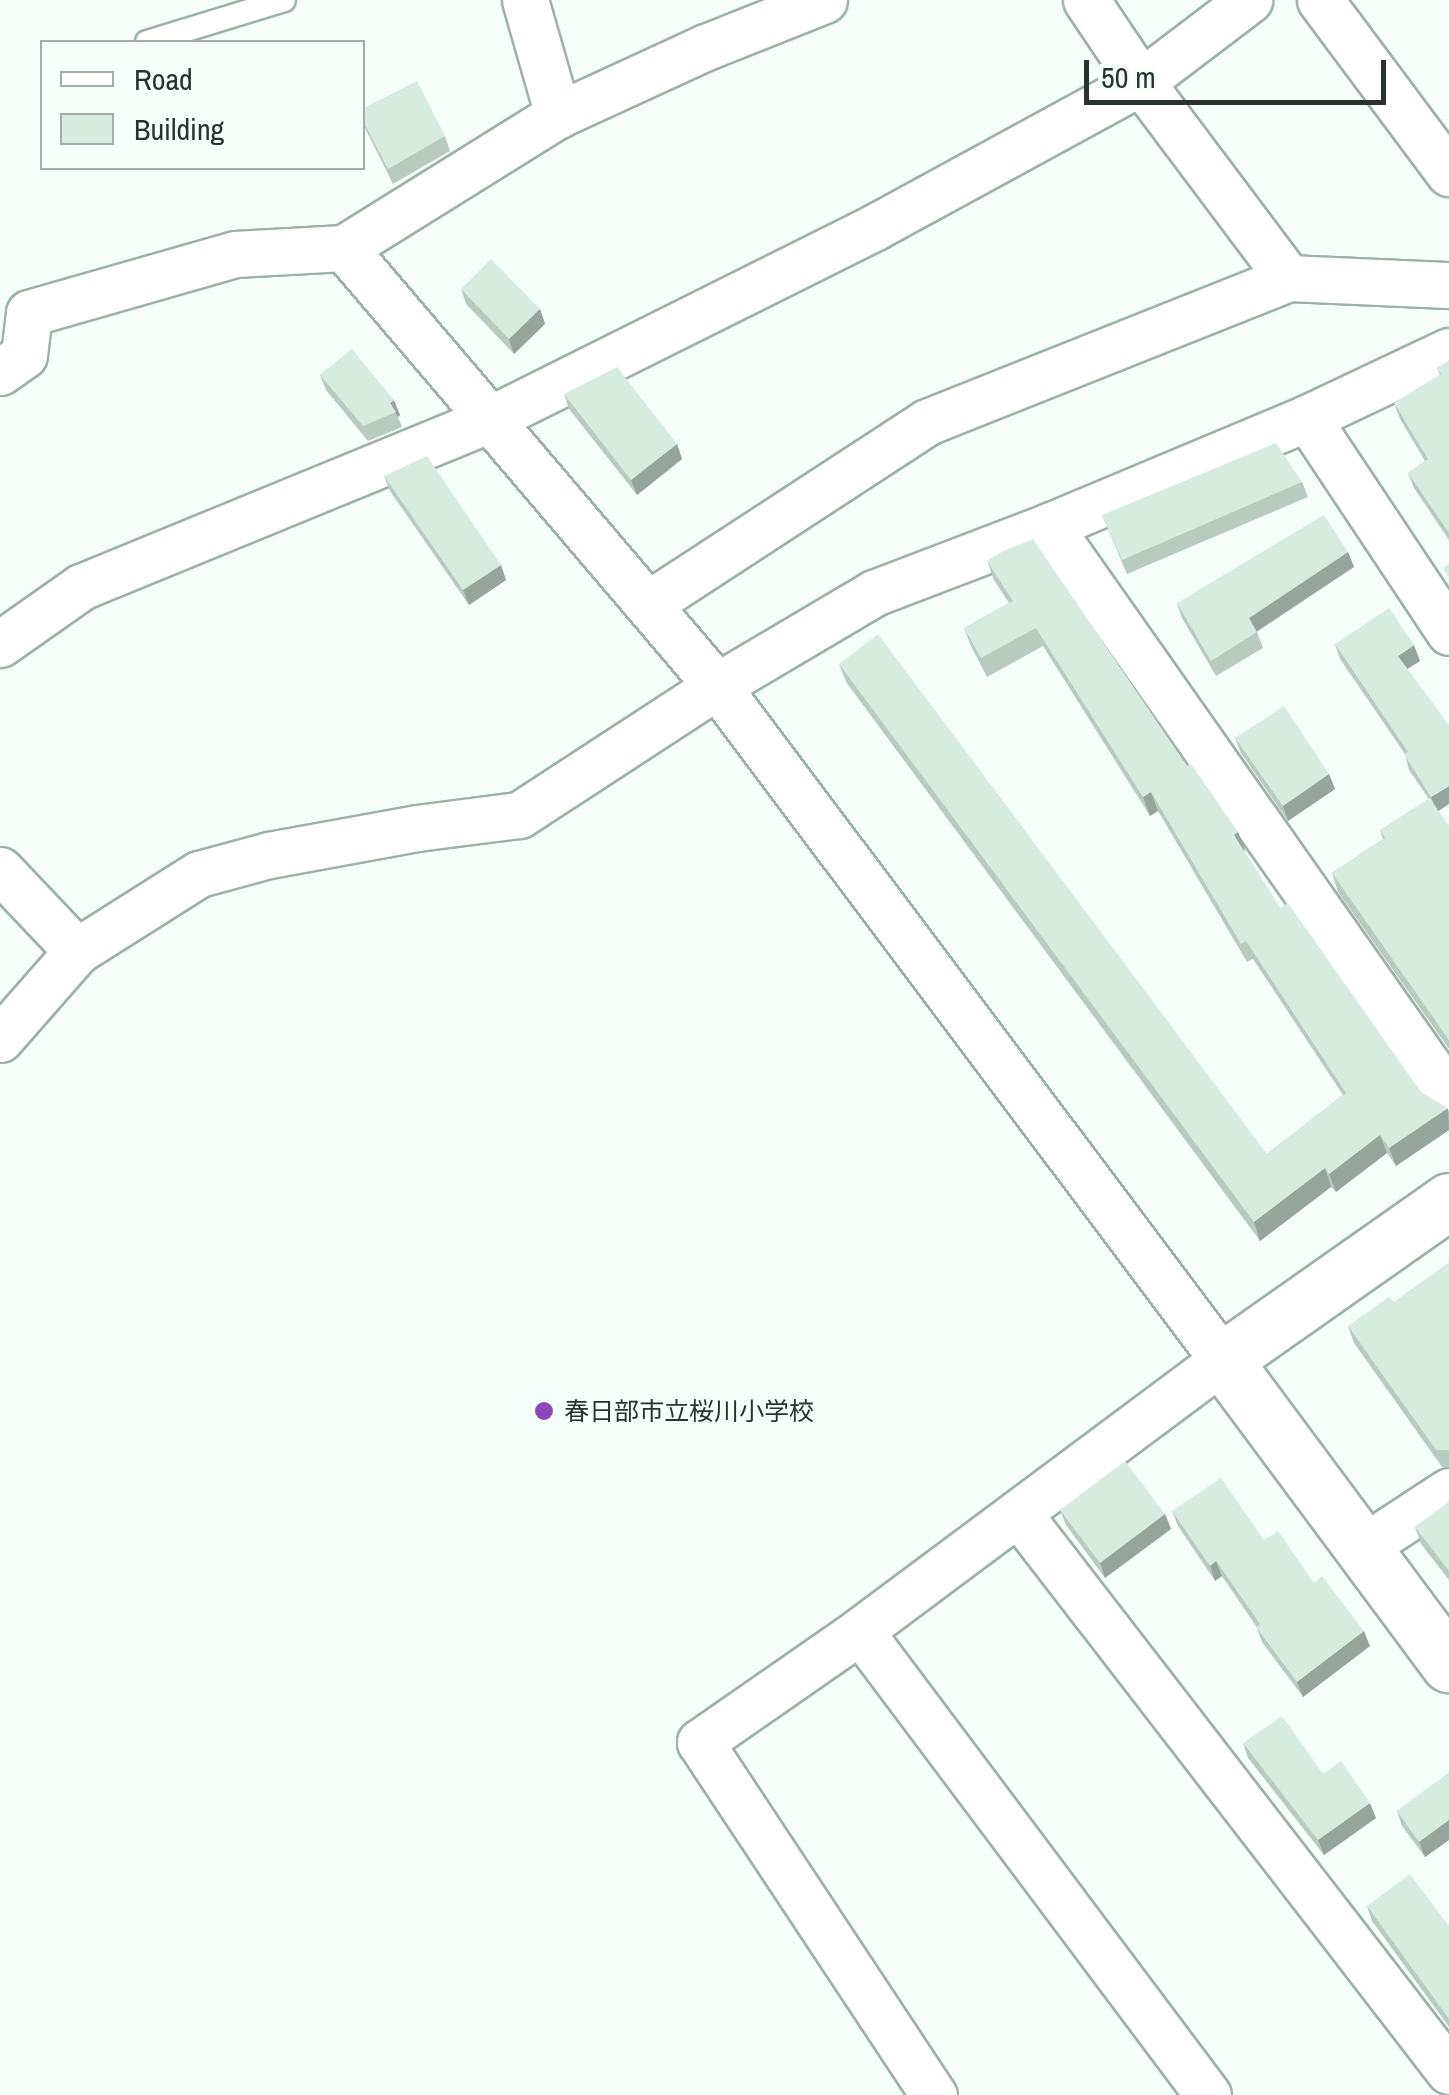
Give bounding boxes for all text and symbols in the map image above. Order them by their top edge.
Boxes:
legend [40,40,365,170]
scale bar [1089,40,1392,102]
text: 50 m [1101,57,1156,97]
text: Road [134,59,193,99]
text: Building [134,109,224,149]
place label: 春日部市立桜川小学校 [564,1396,814,1426]
marker: 春日部市立桜川小学校 [533,1400,555,1422]

